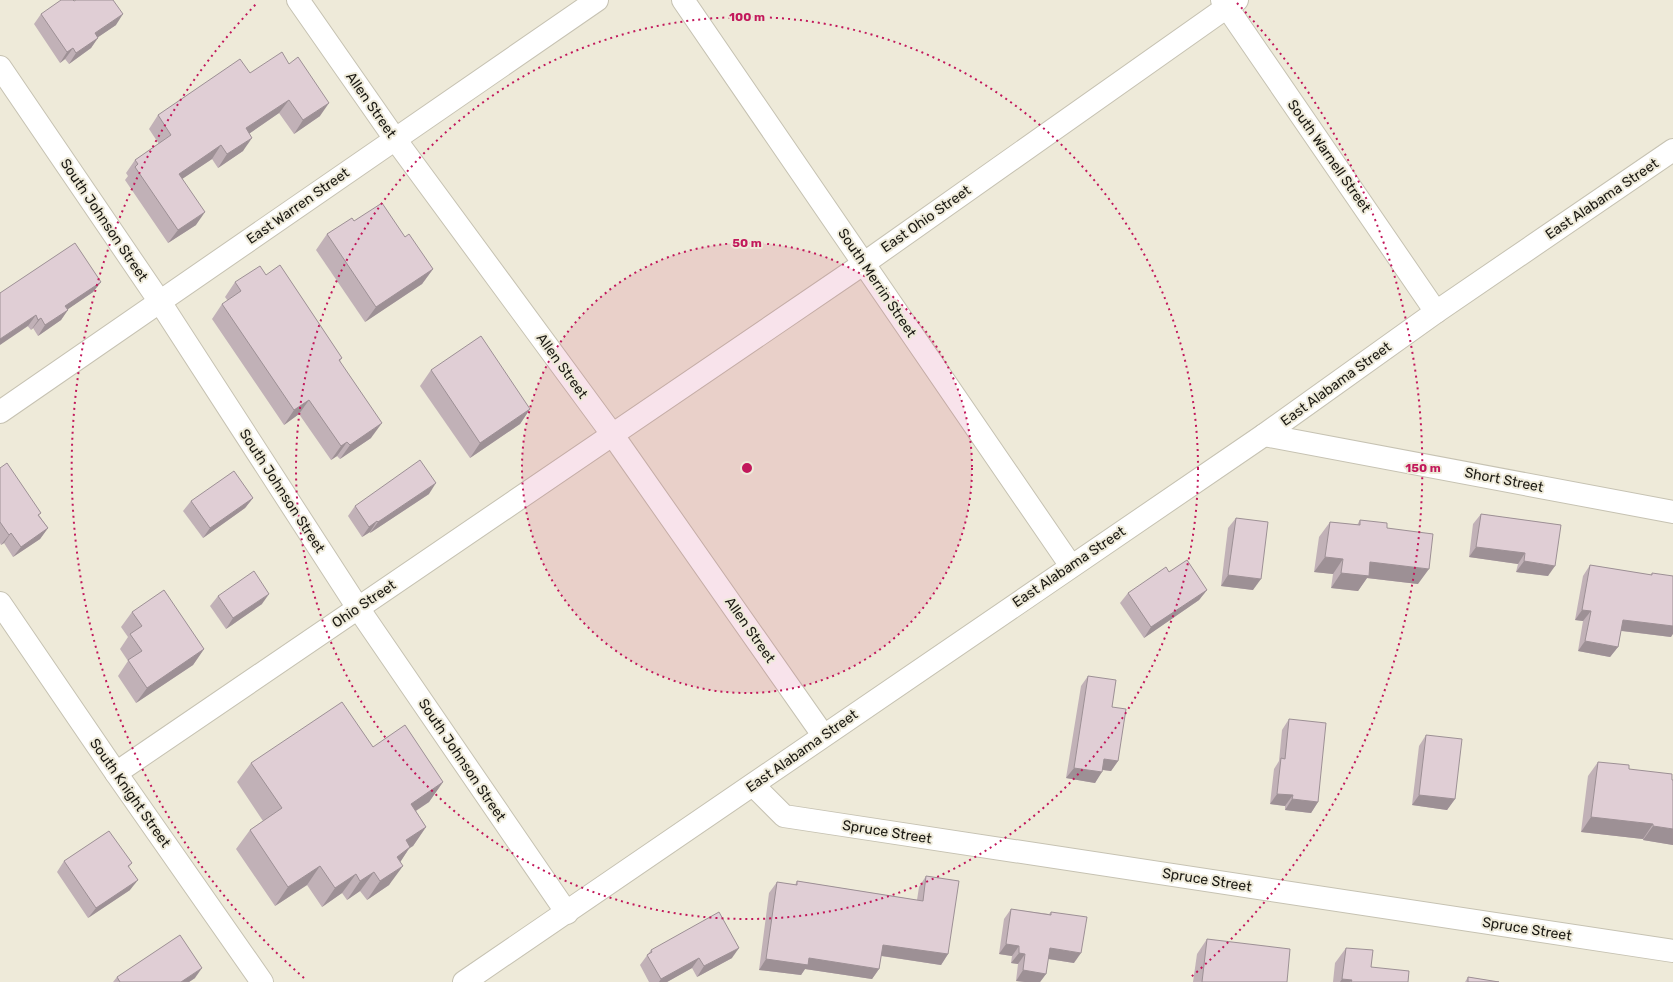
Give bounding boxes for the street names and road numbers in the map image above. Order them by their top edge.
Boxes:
street label: Allen Street [342,69,400,142]
street label: South Warnell Street [1284,97,1375,216]
street label: East Alabama Street [1542,155,1662,243]
street label: South Johnson Street [57,156,152,285]
street label: East Warren Street [243,164,353,248]
street label: East Ohio Street [878,181,975,256]
street label: South Merrin Street [834,225,920,341]
street label: Allen Street [533,330,592,402]
street label: East Alabama Street [1277,338,1395,430]
street label: South Johnson Street [236,426,329,556]
street label: Short Street [1463,464,1545,496]
street label: East Alabama Street [1009,523,1129,611]
street label: Ohio Street [329,576,400,632]
street label: Allen Street [721,594,779,667]
street label: South Johnson Street [415,696,510,825]
street label: East Alabama Street [743,706,862,796]
street label: South Knight Street [86,735,174,851]
street label: Spruce Street [841,817,933,848]
street label: Spruce Street [1161,865,1253,896]
street label: Spruce Street [1481,914,1573,945]

